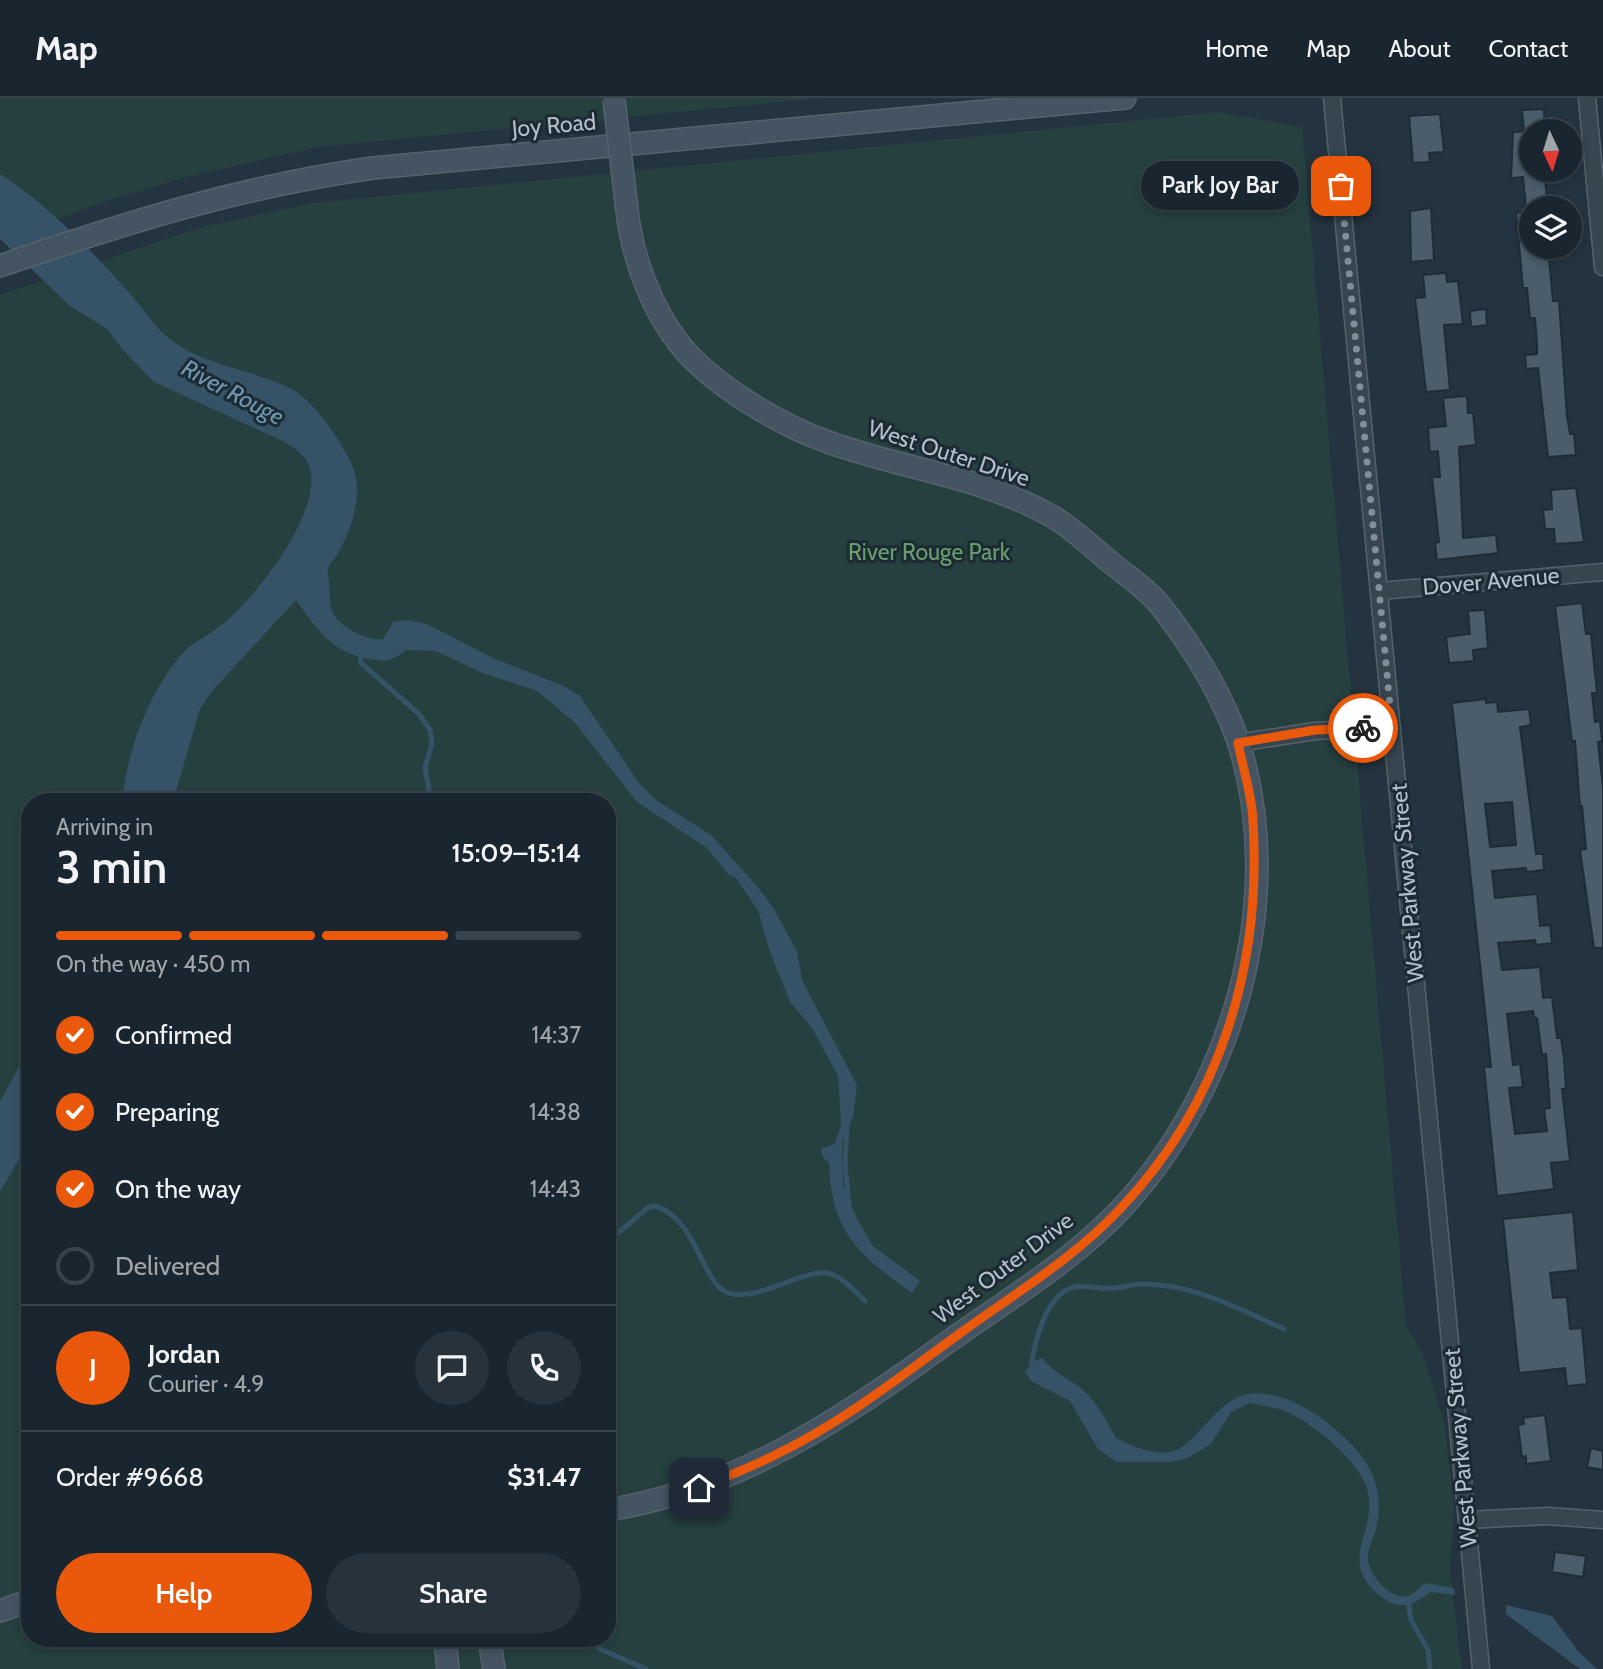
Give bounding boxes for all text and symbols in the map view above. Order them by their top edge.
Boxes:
text: Map [35,28,98,68]
text: Home [1205,34,1268,63]
text: Map [1306,34,1351,63]
text: About [1389,34,1451,63]
text: Contact [1489,34,1568,63]
street label: Joy Road [510,107,597,143]
north arrow [1519,119,1582,182]
map controls [1519,119,1582,259]
pin [1311,156,1371,216]
callout: Park Joy Bar [1142,162,1299,210]
icon: bag [1322,167,1360,205]
text: Park Joy Bar [1162,171,1278,199]
button: layers [1519,196,1582,259]
water label: River Rouge [177,353,289,431]
street label: West Outer Drive [865,414,1034,492]
park label: River Rouge Park [848,538,1011,566]
street label: Dover Avenue [1421,561,1561,601]
courier [1328,693,1398,763]
icon: bike [1344,709,1382,747]
street label: West Parkway Street [1384,782,1430,984]
text: Arriving in [56,813,153,841]
text: 15:09–15:14 [452,837,581,869]
text: 3 min [56,839,167,895]
text: On the way · 450 m [56,950,251,978]
icon: check [56,1016,94,1054]
text: Confirmed [115,1019,232,1051]
text: 14:37 [531,1021,581,1049]
icon: check [56,1093,94,1131]
text: Preparing [115,1096,219,1128]
text: 14:38 [529,1098,581,1126]
icon: check [56,1170,94,1208]
text: On the way [115,1173,241,1205]
text: 14:43 [530,1175,581,1203]
street label: West Outer Drive [927,1206,1079,1330]
text: Delivered [115,1250,220,1282]
button: chat [415,1331,489,1405]
button: phone [507,1331,581,1405]
text: Jordan [148,1338,220,1370]
street label: West Parkway Street [1437,1347,1483,1549]
text: J [89,1352,97,1384]
text: Courier · 4.9 [148,1370,264,1398]
pin [669,1458,729,1518]
text: Order #9668 [56,1461,204,1493]
text: $31.47 [507,1461,581,1493]
icon: home [680,1469,718,1507]
button: Help [56,1553,312,1633]
button: Share [326,1553,581,1633]

